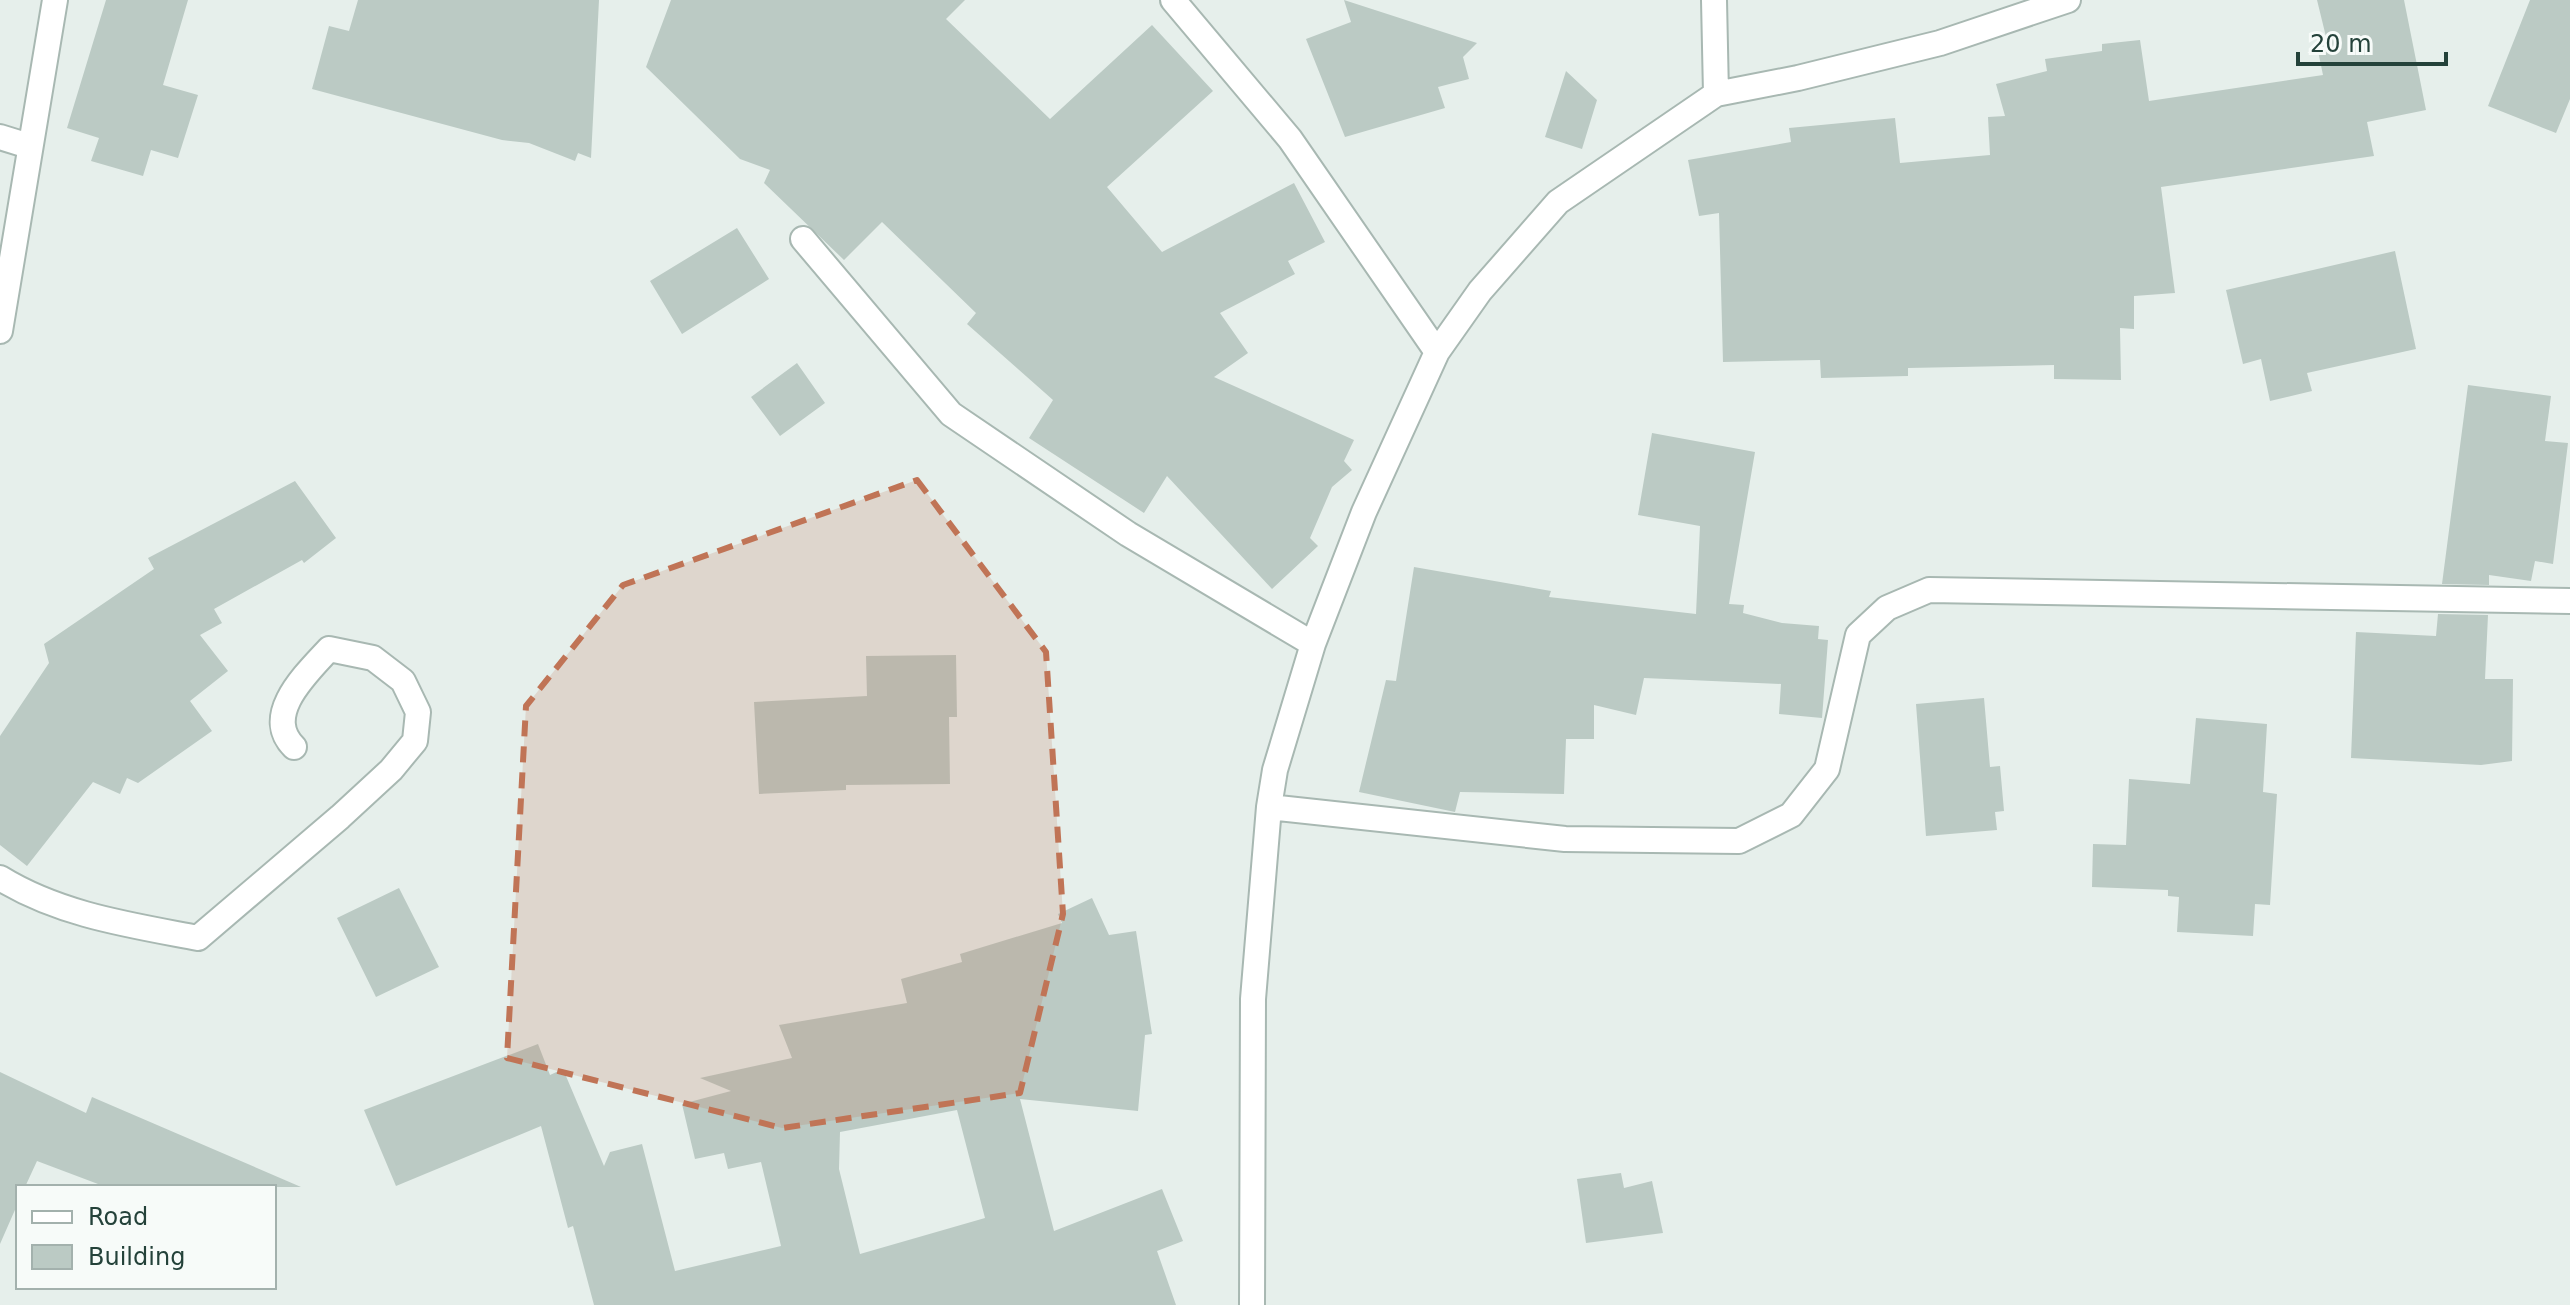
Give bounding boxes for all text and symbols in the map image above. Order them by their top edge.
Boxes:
scale bar [2298,16,2446,66]
text: 20 m [2310,30,2372,58]
legend [16,1185,276,1289]
text: Road [88,1203,148,1231]
text: Building [88,1243,185,1271]

